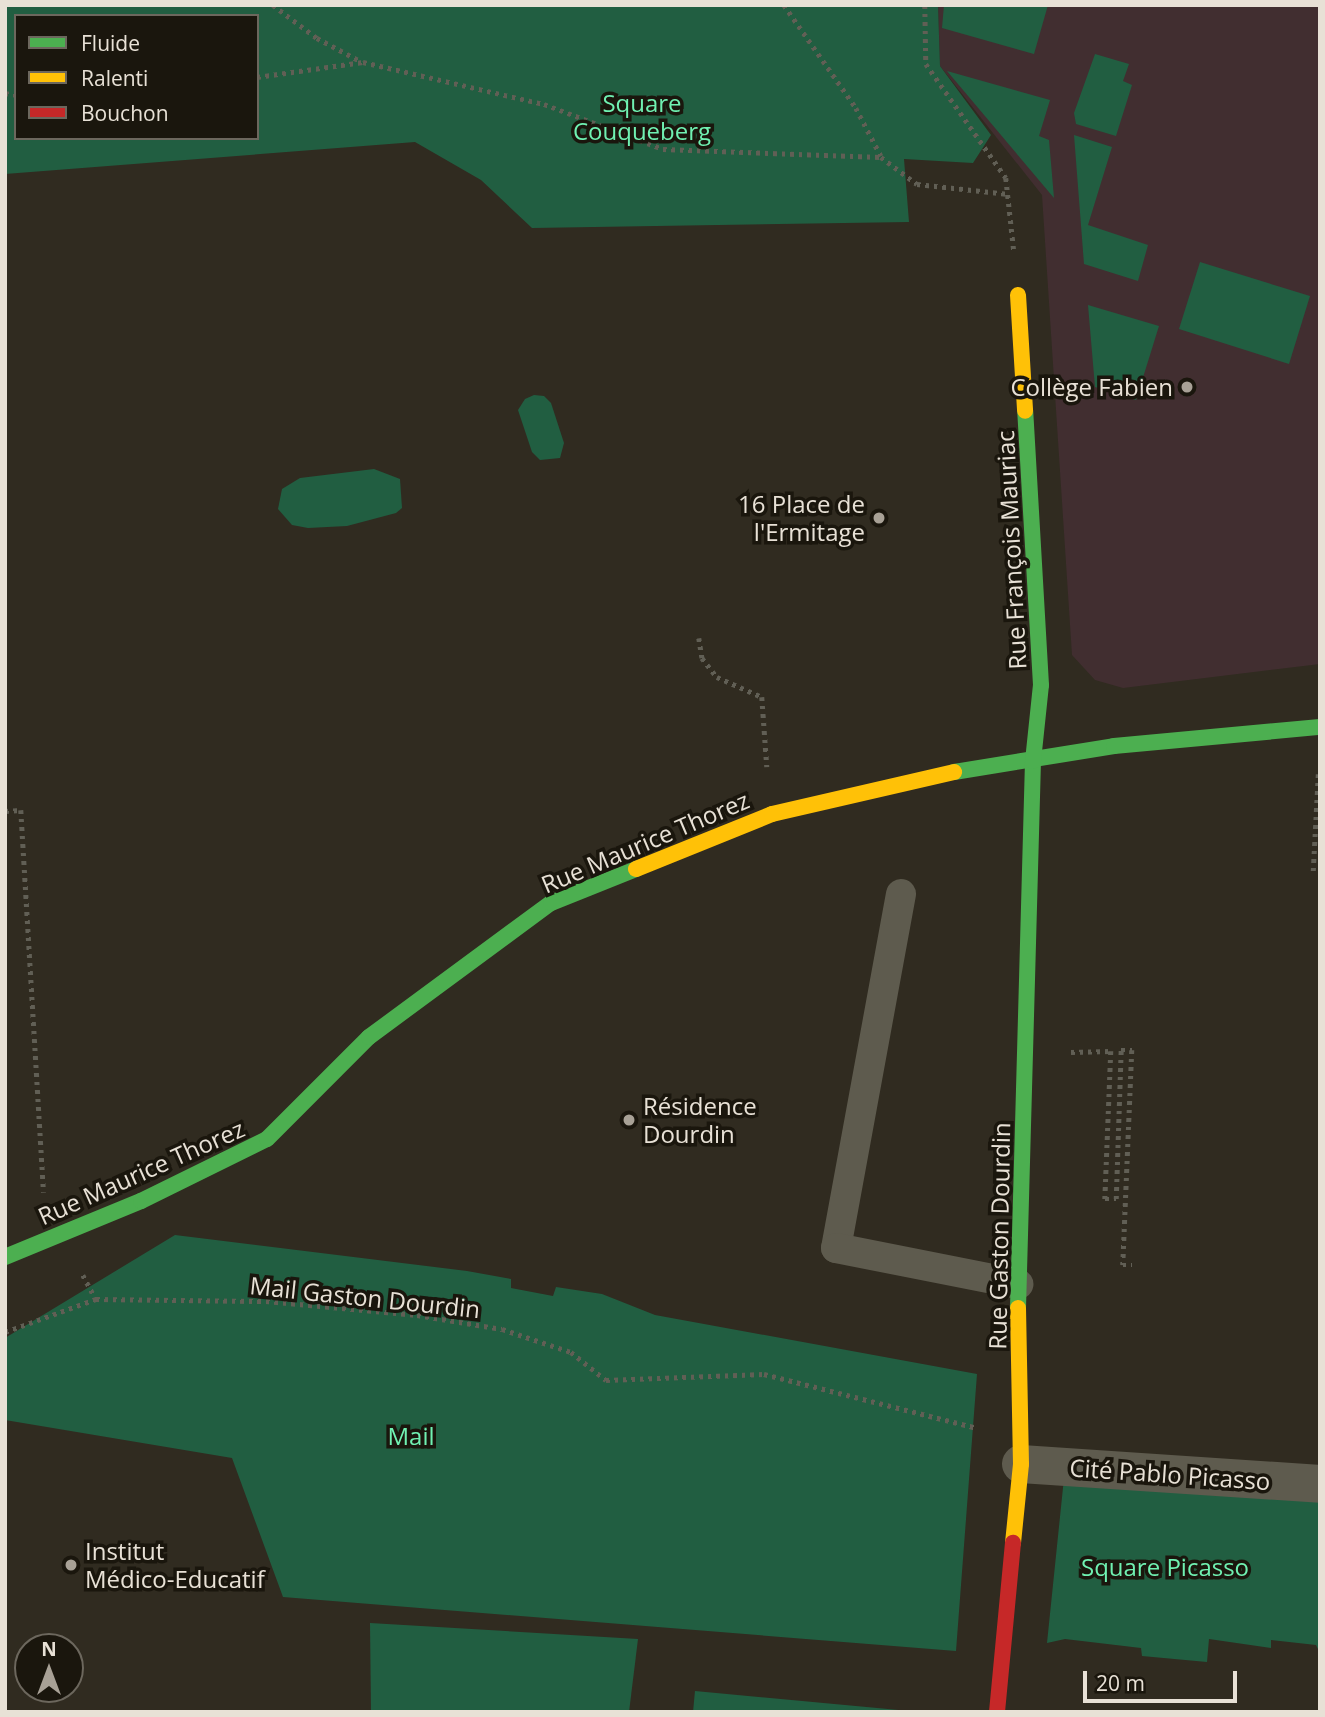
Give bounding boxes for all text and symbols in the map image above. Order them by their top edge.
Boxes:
legend [14,14,259,140]
text: Fluide [81,29,140,57]
text: Ralenti [81,64,148,92]
park label: Square Couqueberg [573,89,711,145]
text: Bouchon [81,99,169,127]
place label: Collège Fabien [1010,373,1173,401]
marker: Collège Fabien [1179,379,1195,395]
street label: Rue François Mauriac [990,430,1032,670]
place label: 16 Place de l'Ermitage [738,490,865,546]
marker: 16 Place de l'Ermitage [871,510,887,526]
street label: Rue Maurice Thorez [537,785,753,899]
place label: Résidence Dourdin [643,1092,757,1148]
marker: Résidence Dourdin [621,1112,637,1128]
street label: Rue Maurice Thorez [33,1114,249,1230]
street label: Rue Gaston Dourdin [983,1122,1015,1350]
street label: Mail Gaston Dourdin [248,1271,482,1323]
park label: Mail [387,1422,435,1450]
street label: Cité Pablo Picasso [1069,1453,1271,1495]
place label: Institut Médico-Educatif [85,1537,265,1593]
park label: Square Picasso [1081,1553,1249,1581]
marker: Institut Médico-Educatif [63,1557,79,1573]
north arrow [14,1633,84,1703]
text: N [41,1636,57,1662]
scale bar [1087,1658,1241,1702]
text: 20 m [1096,1669,1145,1697]

